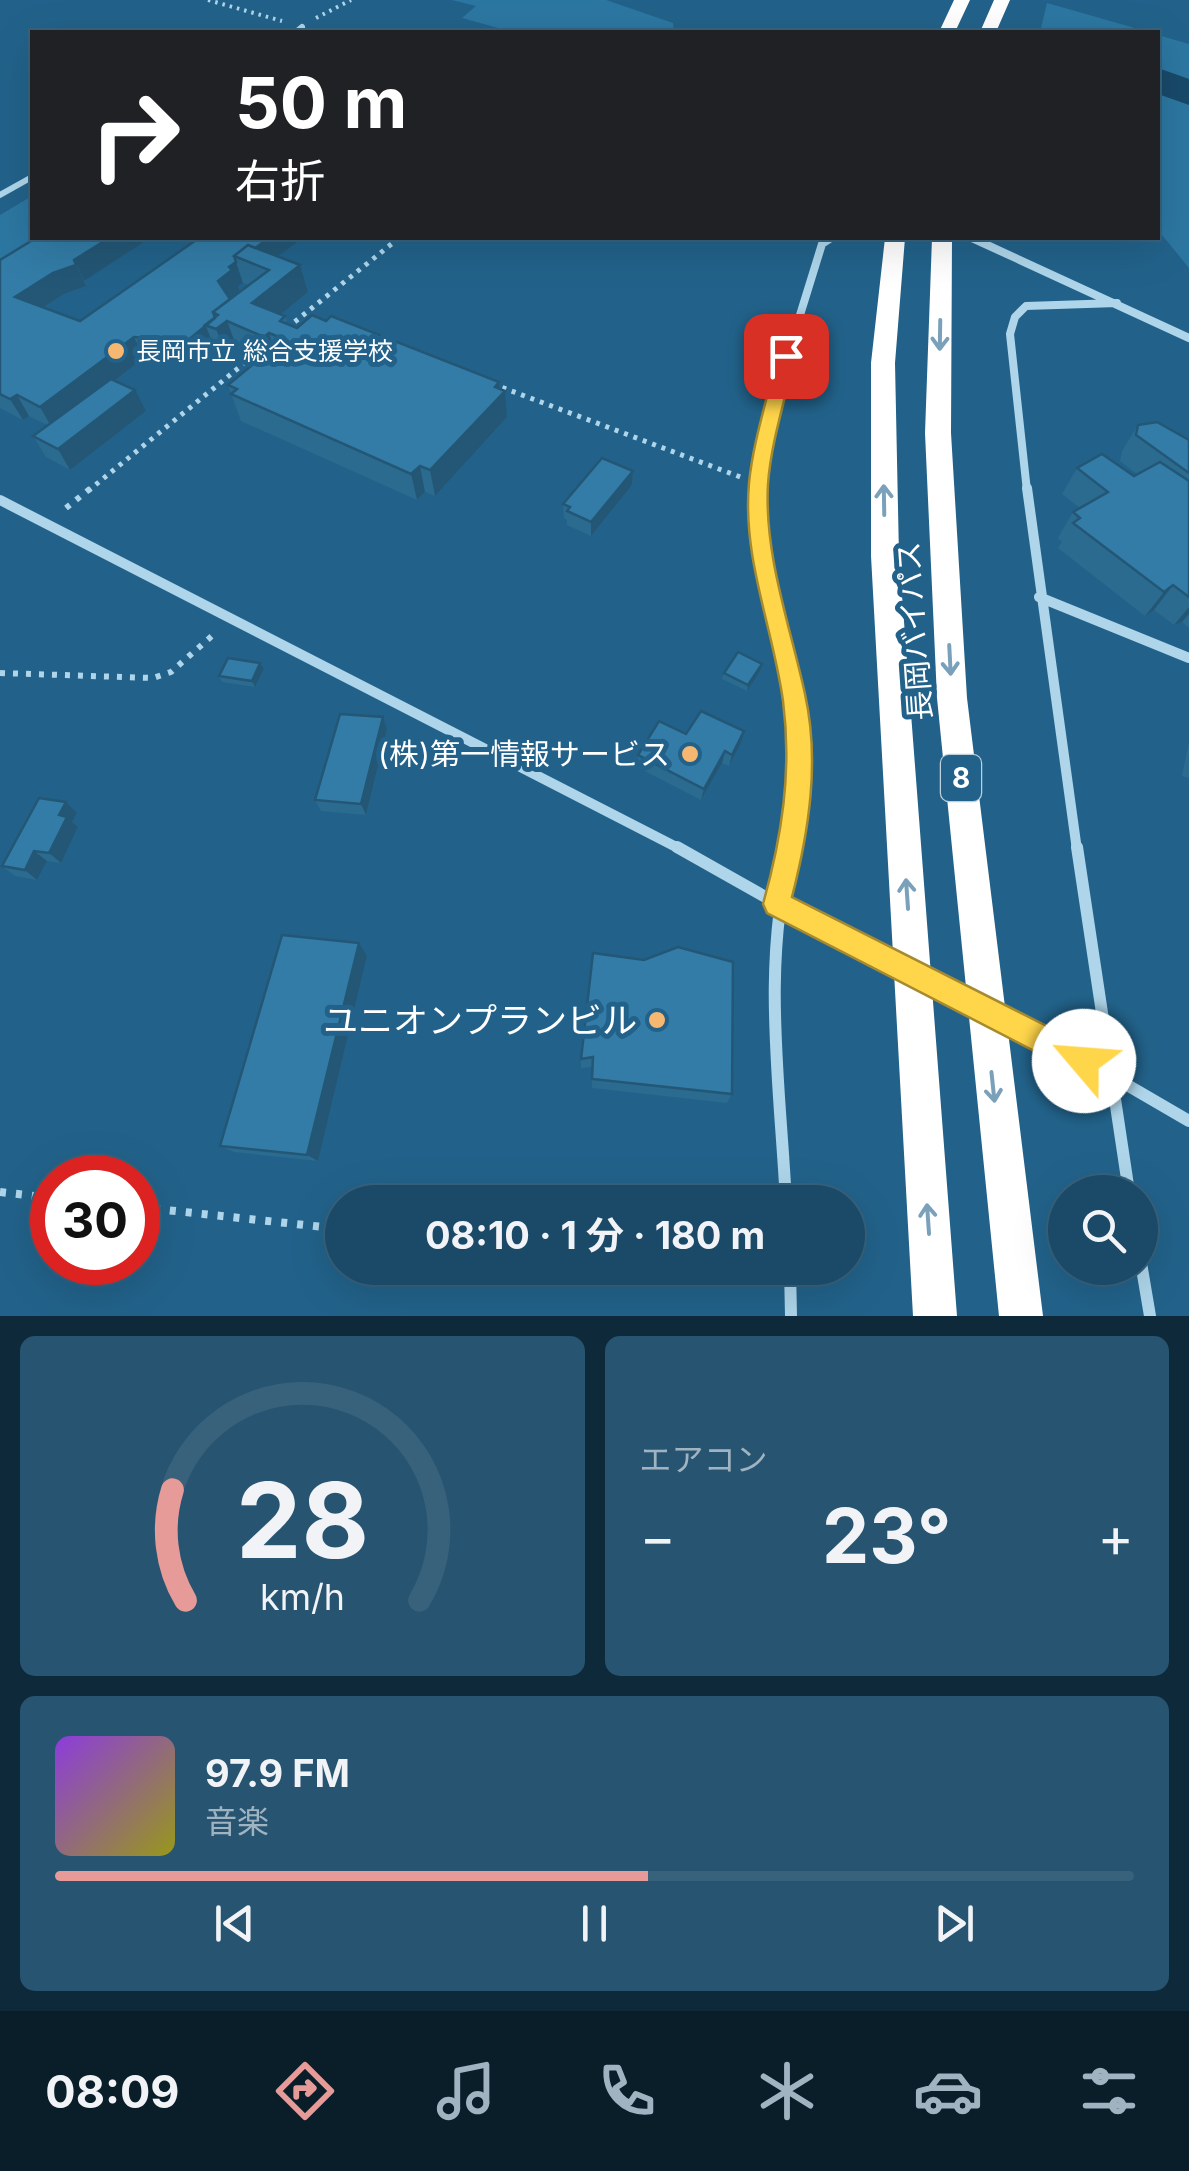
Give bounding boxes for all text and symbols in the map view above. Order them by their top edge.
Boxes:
text: 50 m [235,60,407,145]
icon: right [70,70,200,200]
text: 右折 [235,153,325,208]
pin [744,314,829,399]
one-way arrow [931,318,950,350]
icon: arrive [759,329,814,384]
place label: 長岡市立 総合支援学校 [136,336,393,366]
marker: 長岡市立 総合支援学校 [105,340,127,362]
one-way arrow [874,485,894,518]
street label: 長岡バイパス [890,540,938,722]
one-way arrow [941,643,960,675]
place label: (株)第一情報サービス [378,736,670,772]
marker: (株)第一情報サービス [679,743,701,765]
road number: 8 [941,755,981,801]
one-way arrow [897,879,916,911]
place label: ユニオンプランビル [323,999,637,1041]
marker: ユニオンプランビル [646,1009,668,1031]
position arrow [1032,1009,1136,1113]
one-way arrow [984,1071,1003,1103]
speed limit sign: 30 [30,1155,160,1285]
map controls [1048,1175,1158,1285]
button: search [1048,1175,1158,1285]
one-way arrow [918,1203,937,1235]
text: 08:10 · 1 分 · 180 m [425,1212,765,1258]
text: エアコン [640,1440,768,1479]
text: 28 [236,1457,369,1583]
text: 23° [822,1490,952,1581]
text: − [640,1504,676,1570]
text: + [1098,1504,1134,1570]
text: km/h [260,1575,345,1619]
text: 97.9 FM [205,1750,350,1796]
text: 音楽 [205,1802,269,1841]
icon: previous [207,1896,262,1951]
icon: pause [567,1896,622,1951]
icon: next [927,1896,982,1951]
icon: directions [270,2056,340,2126]
icon: music [431,2056,501,2126]
icon: phone [592,2056,662,2126]
icon: climate [752,2056,822,2126]
icon: car [913,2056,983,2126]
icon: filters [1074,2056,1144,2126]
text: 08:09 [45,2064,180,2119]

